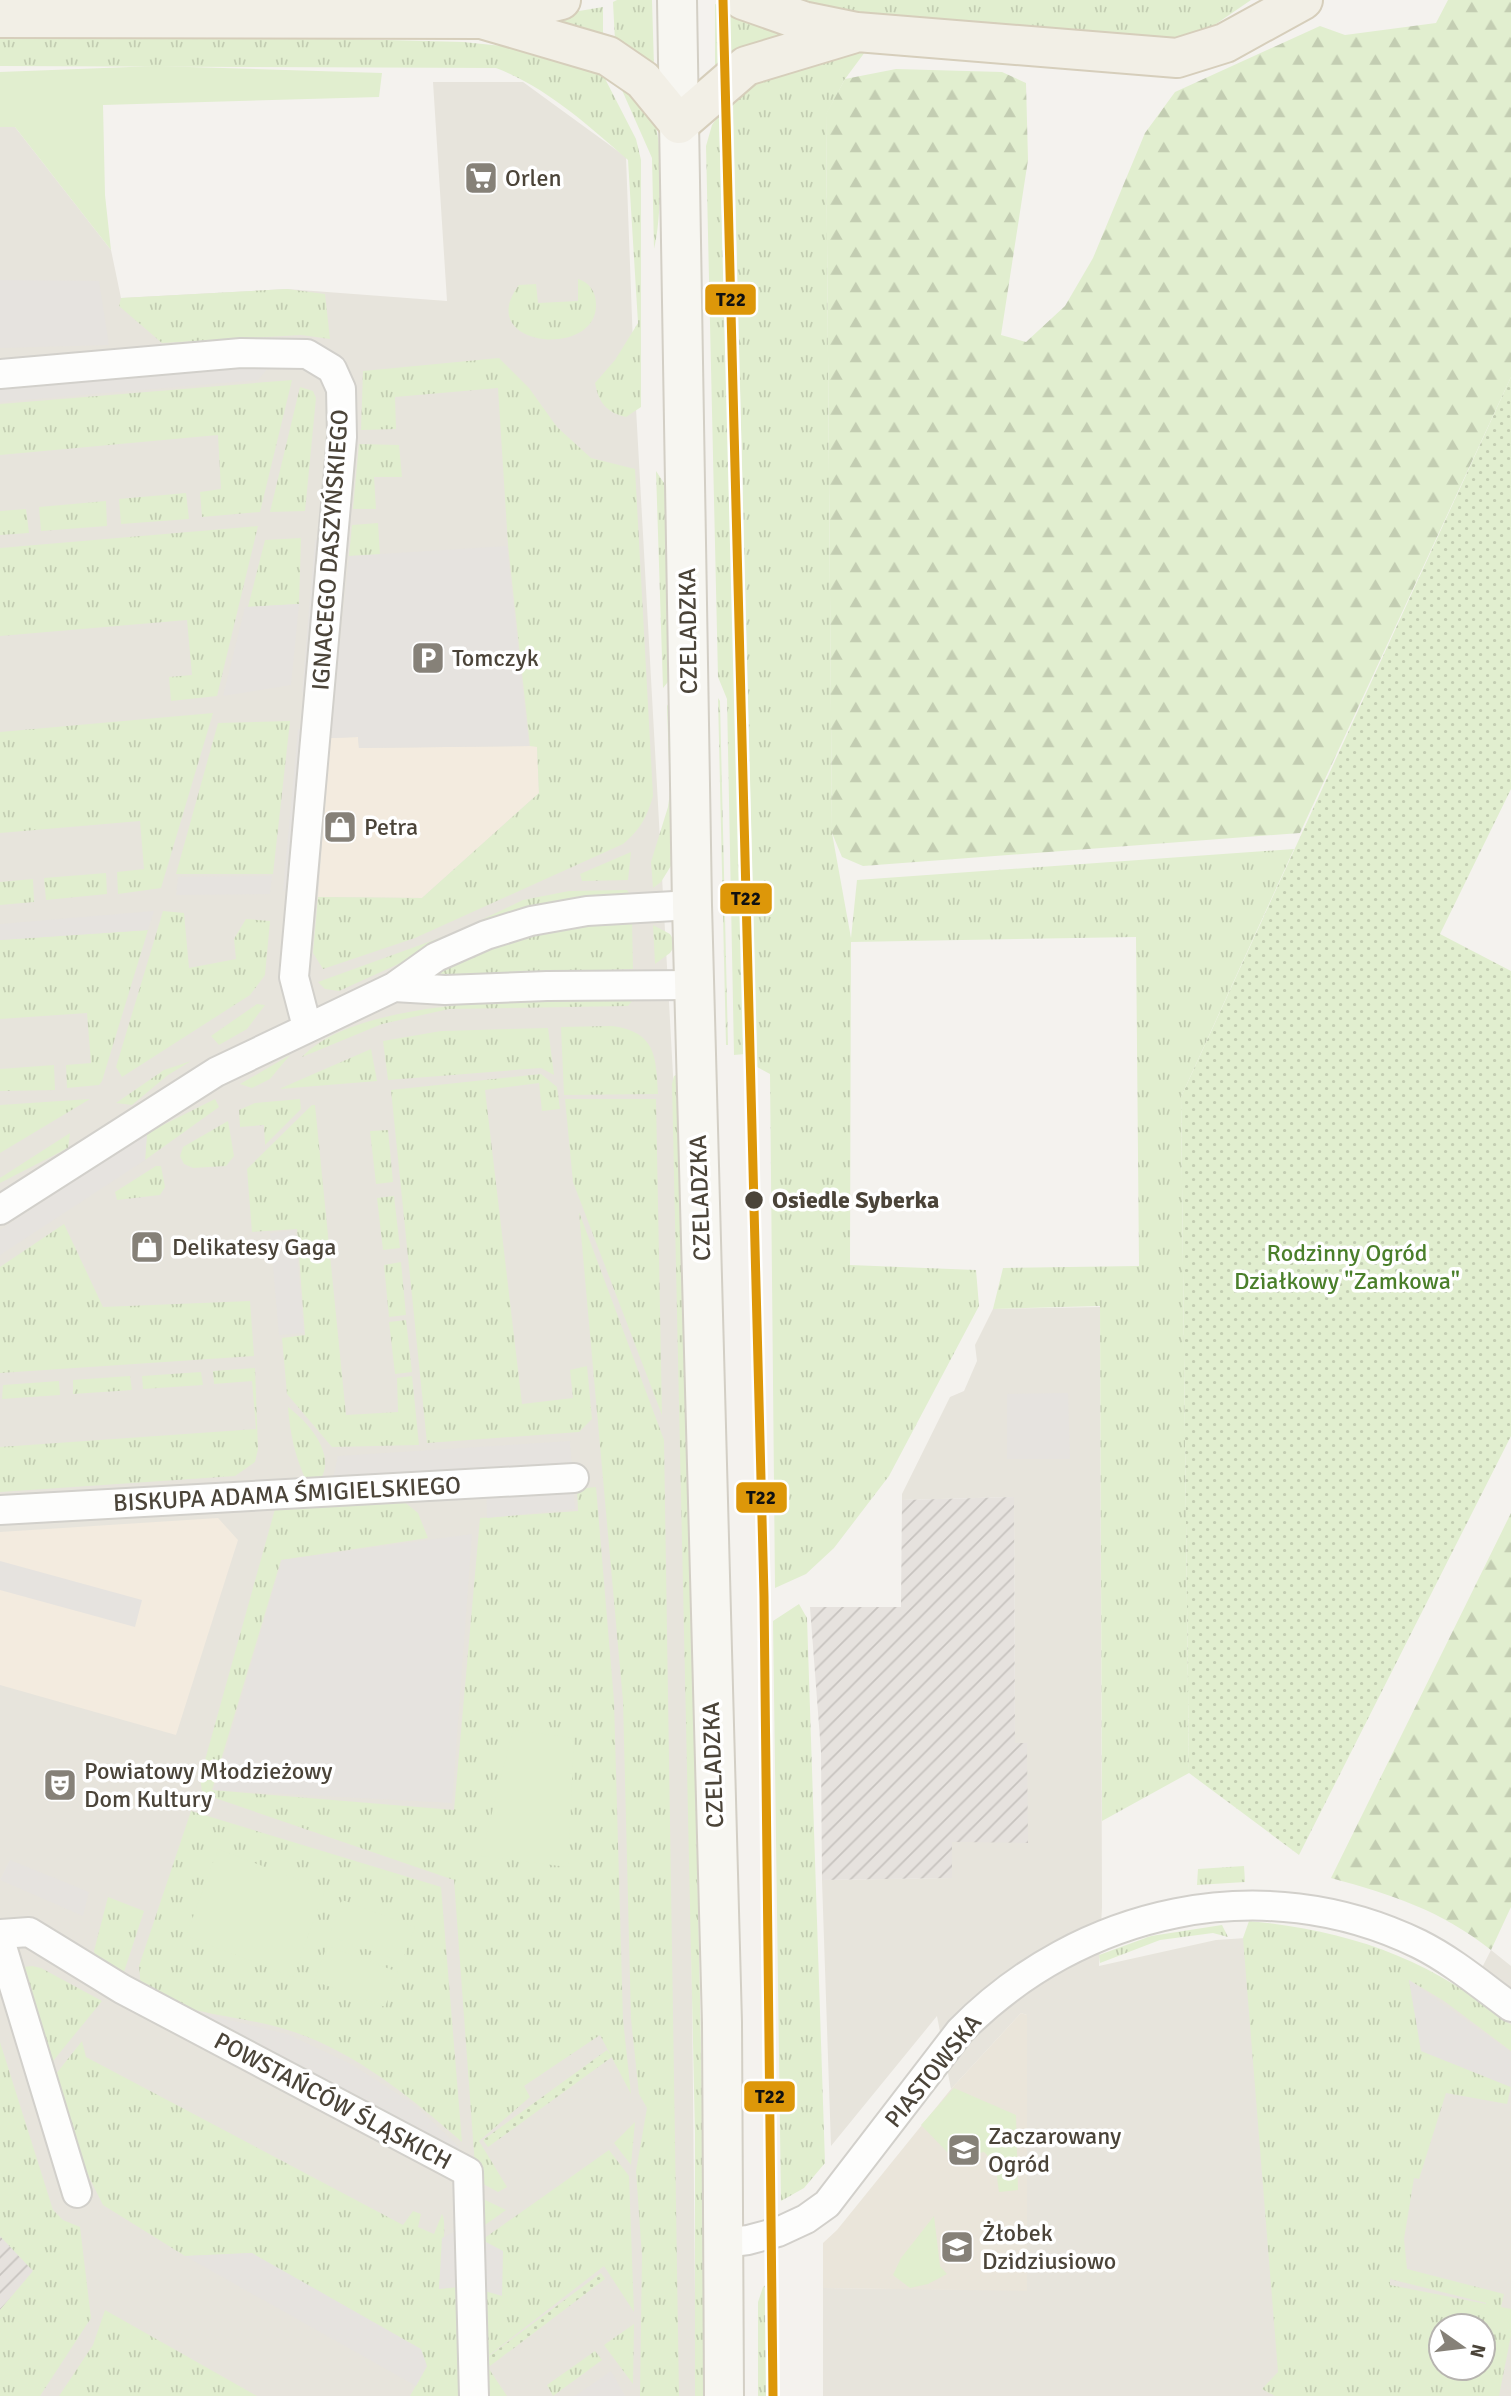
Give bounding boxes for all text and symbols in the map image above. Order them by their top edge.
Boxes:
supermarket icon: Orlen [462,159,500,197]
place label: Orlen [505,163,562,193]
line badge: T22 [704,283,757,316]
text: T22 [716,288,746,312]
street label: IGNACEGO DASZYŃSKIEGO [305,408,355,692]
street label: CZELADZKA [672,567,704,694]
parking icon: Tomczyk [409,639,447,677]
place label: Tomczyk [452,643,539,673]
shop icon: Petra [321,808,359,846]
place label: Petra [364,812,418,842]
line badge: T22 [719,882,773,915]
text: T22 [731,887,761,911]
street label: CZELADZKA [683,1134,717,1262]
place label: Osiedle Syberka [772,1185,939,1215]
marker: Osiedle Syberka [743,1189,765,1211]
shop icon: Delikatesy Gaga [128,1228,166,1266]
place label: Delikatesy Gaga [172,1232,336,1262]
park label: Rodzinny Ogród Działkowy "Zamkowa" [1234,1238,1460,1296]
street label: BISKUPA ADAMA ŚMIGIELSKIEGO [112,1470,462,1518]
line badge: T22 [735,1481,788,1514]
text: T22 [746,1486,776,1510]
street label: CZELADZKA [696,1701,730,1829]
place label: Powiatowy Młodzieżowy Dom Kultury [84,1756,333,1814]
theatre icon: Powiatowy Młodzieżowy Dom Kultury [41,1766,79,1804]
street label: PIASTOWSKA [878,2008,988,2134]
street label: POWSTAŃCÓW ŚLĄSKICH [209,2026,457,2176]
line badge: T22 [743,2080,796,2113]
text: T22 [755,2085,785,2109]
place label: Zaczarowany Ogród [988,2121,1121,2179]
school or university icon: Zaczarowany Ogród [945,2131,983,2169]
place label: Żłobek Dzidziusiowo [982,2218,1116,2276]
school or university icon: Żłobek Dzidziusiowo [938,2228,976,2266]
north arrow [1427,2312,1497,2382]
text: N [1464,2342,1491,2360]

